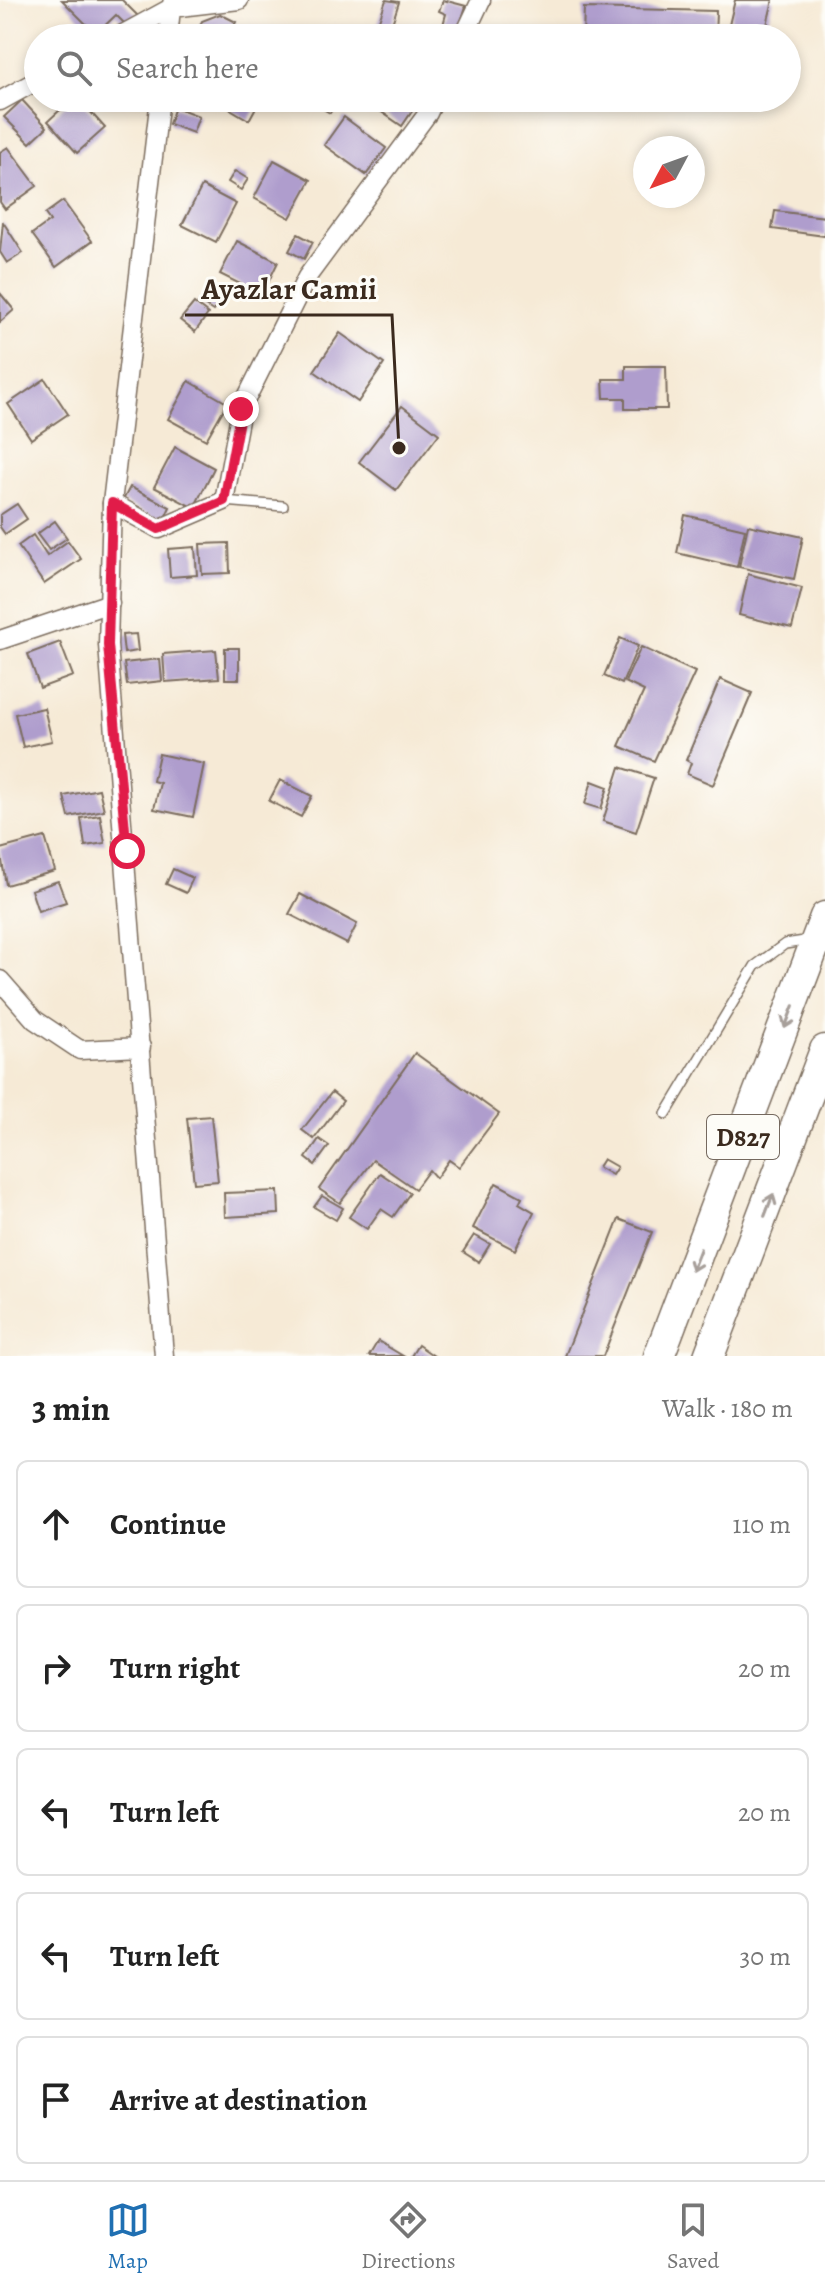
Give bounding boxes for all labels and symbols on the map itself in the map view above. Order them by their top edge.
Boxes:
north arrow [633,136,705,208]
callout: Ayazlar Camii [185,261,392,315]
text: Ayazlar Camii [200,269,377,309]
route end [223,391,259,427]
route start [109,833,145,869]
one-way arrow [781,1004,795,1029]
road number: D827 [707,1115,779,1159]
one-way arrow [763,1193,777,1218]
one-way arrow [688,1247,702,1272]

